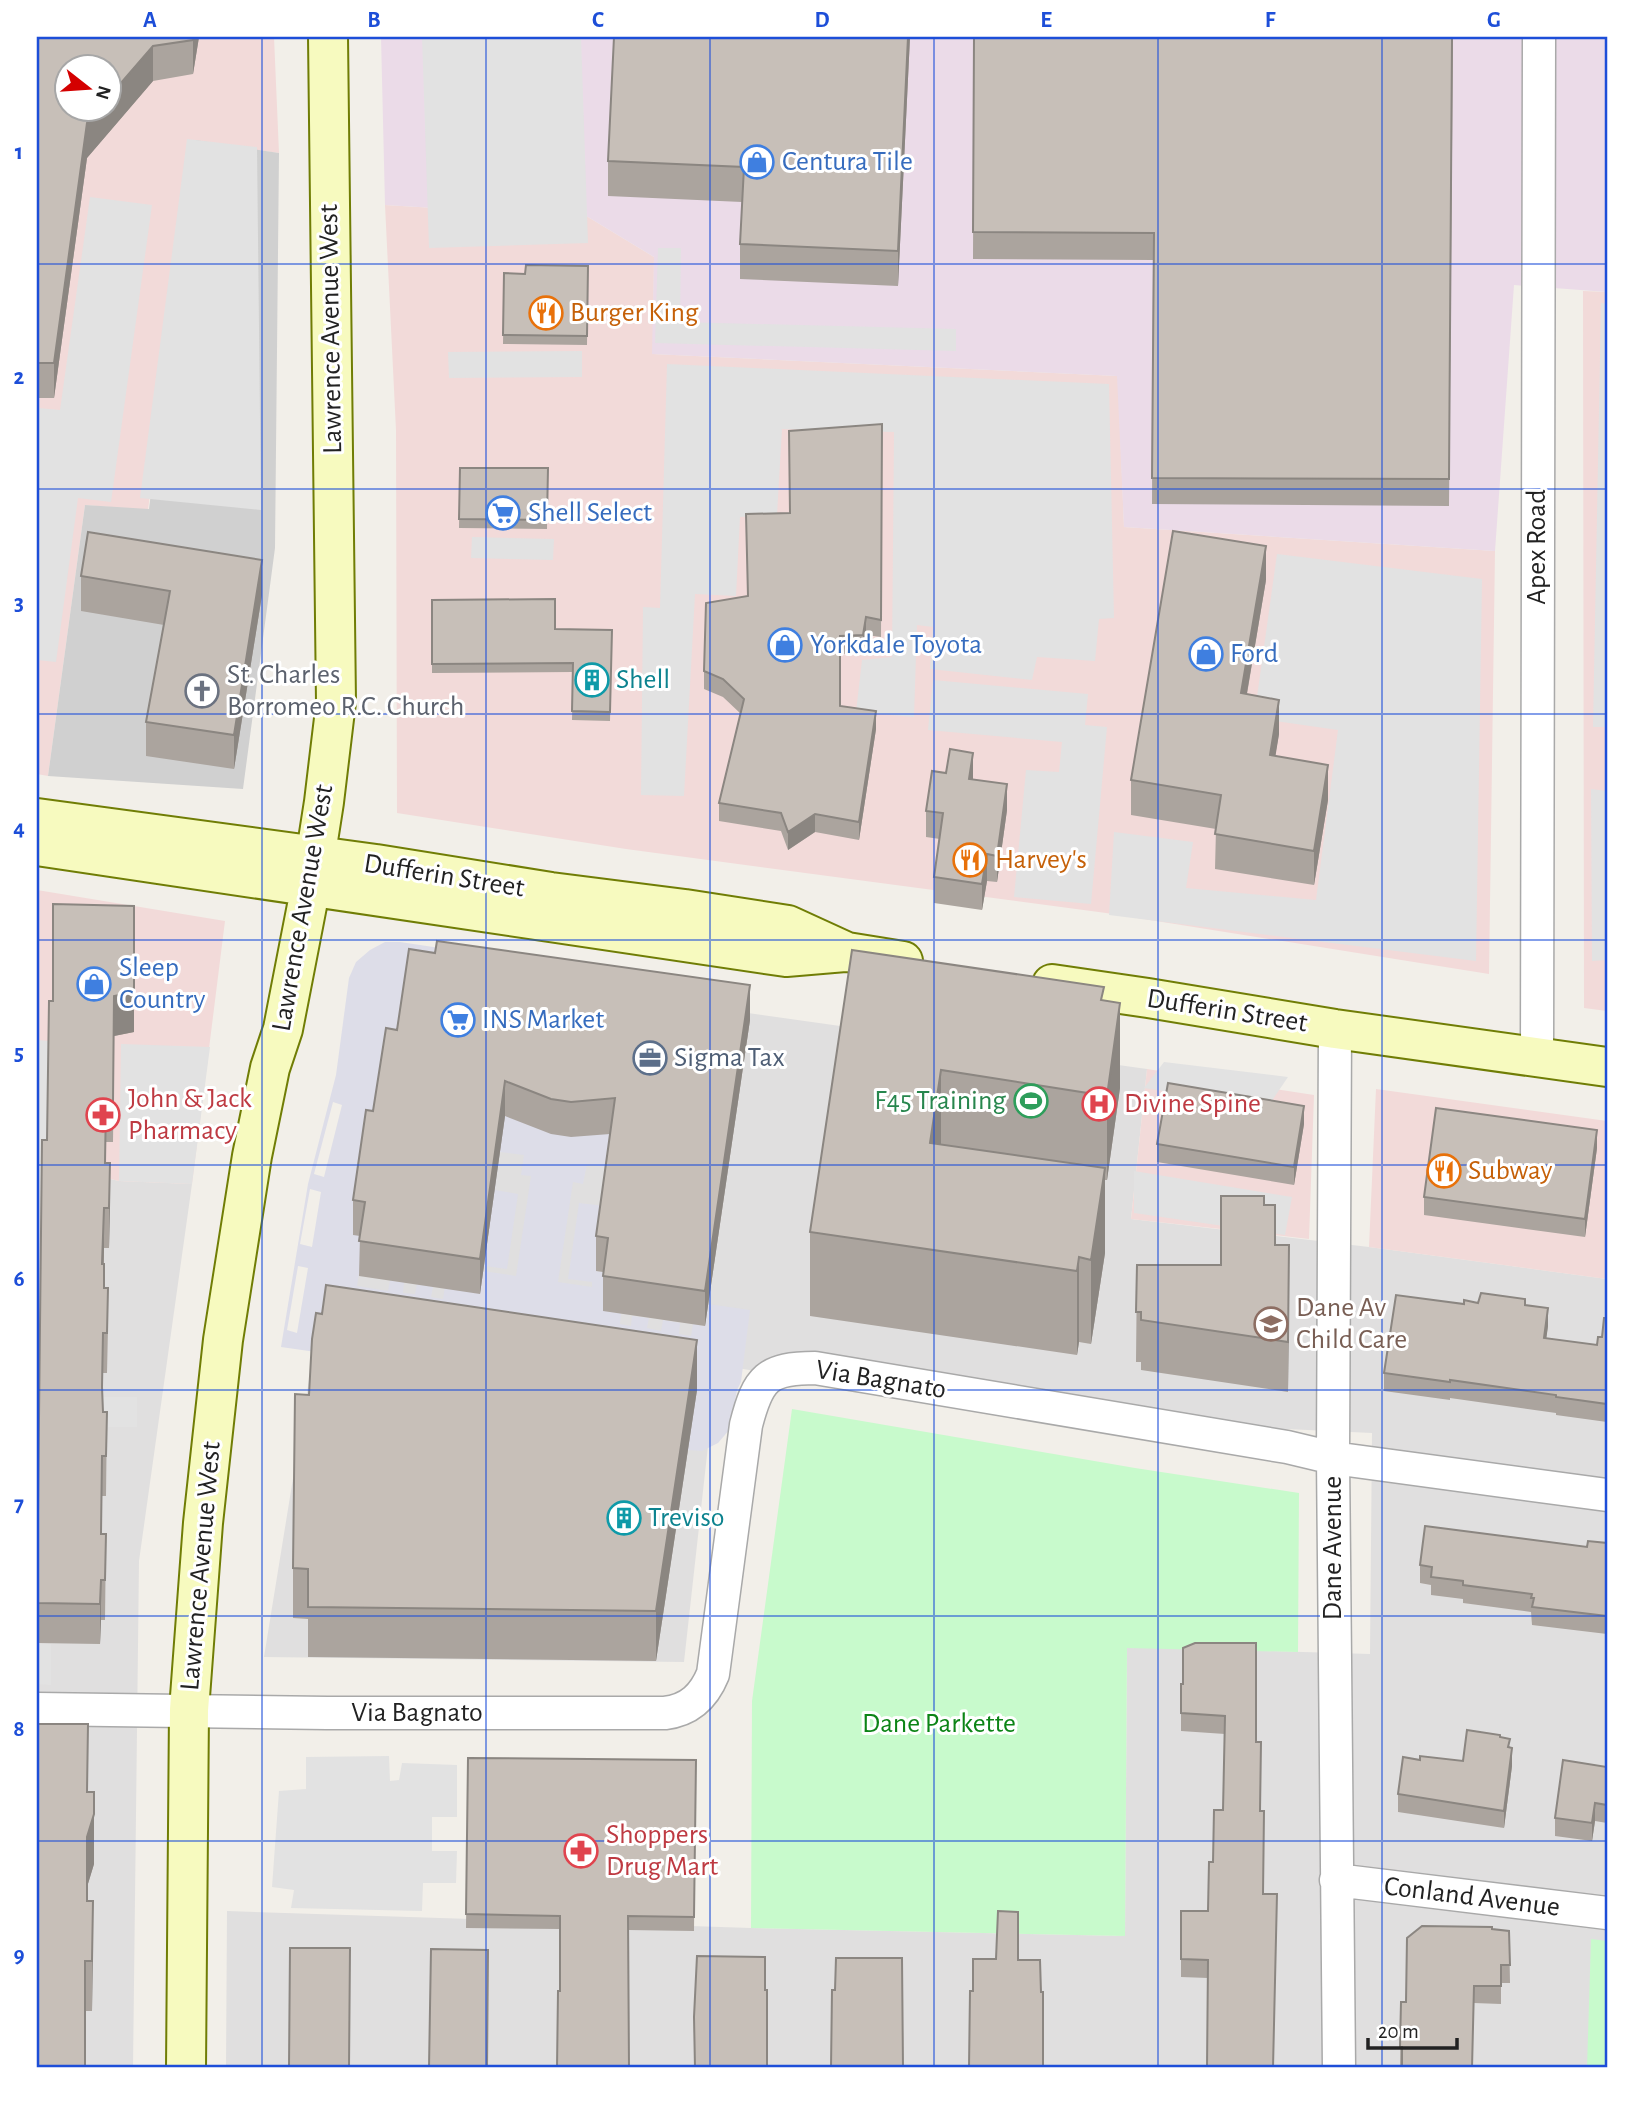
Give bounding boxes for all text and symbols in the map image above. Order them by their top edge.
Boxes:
text: A [143,9,157,32]
text: B [367,9,381,32]
text: C [592,9,604,32]
text: D [814,9,830,32]
text: E [1040,9,1052,32]
text: F [1265,9,1276,32]
text: G [1487,9,1501,32]
north arrow [52,52,122,122]
text: N [92,83,114,102]
text: 1 [15,141,23,164]
shop icon: Centura Tile [738,143,776,181]
place label: Centura Tile [782,148,913,176]
street label: Lawrence Avenue West [315,204,347,454]
restaurant icon: Burger King [527,294,565,332]
place label: Burger King [570,299,699,327]
text: 2 [14,366,25,389]
street label: Apex Road [1523,489,1551,605]
supermarket icon: Shell Select [484,494,522,532]
place label: Shell Select [528,499,652,527]
text: 3 [14,592,24,615]
shop icon: Yorkdale Toyota [766,626,804,664]
place label: Yorkdale Toyota [810,631,982,659]
shop icon: Ford [1187,635,1225,673]
place label: Ford [1230,640,1278,668]
place label: St. Charles Borromeo R.C. Church [227,661,464,721]
building icon: Shell [573,661,611,699]
place label: Shell [616,666,670,694]
church icon: St. Charles Borromeo R.C. Church [183,672,221,710]
street label: Lawrence Avenue West [268,782,339,1034]
text: 4 [13,817,25,840]
restaurant icon: Harvey's [951,841,989,879]
place label: Harvey's [995,846,1087,874]
street label: Dufferin Street [362,849,526,903]
place label: Sleep Country [119,954,206,1014]
shop icon: Sleep Country [75,965,113,1003]
street label: Dufferin Street [1145,984,1309,1038]
supermarket icon: INS Market [439,1001,477,1039]
place label: INS Market [482,1006,604,1034]
office icon: Sigma Tax [631,1039,669,1077]
text: 5 [14,1042,24,1065]
place label: Sigma Tax [674,1044,785,1072]
sports icon: F45 Training [1012,1082,1050,1120]
place label: John & Jack Pharmacy [128,1085,252,1145]
hospital icon: Divine Spine [1080,1085,1118,1123]
place label: F45 Training [874,1087,1006,1115]
place label: Divine Spine [1124,1090,1261,1118]
pharmacy icon: John & Jack Pharmacy [84,1096,122,1134]
restaurant icon: Subway [1425,1152,1463,1190]
place label: Subway [1468,1157,1552,1185]
text: 6 [13,1268,25,1291]
place label: Dane Av Child Care [1296,1294,1407,1354]
school or university icon: Dane Av Child Care [1252,1305,1290,1343]
street label: Via Bagnato [814,1356,948,1404]
street label: Lawrence Avenue West [176,1440,226,1692]
street label: Dane Avenue [1319,1476,1347,1620]
text: 7 [14,1493,24,1516]
building icon: Treviso [605,1499,643,1537]
place label: Treviso [648,1504,725,1532]
street label: Via Bagnato [351,1699,483,1727]
park label: Dane Parkette [862,1710,1016,1738]
text: 8 [13,1718,25,1741]
place label: Shoppers Drug Mart [606,1821,718,1881]
pharmacy icon: Shoppers Drug Mart [562,1832,600,1870]
street label: Conland Avenue [1383,1872,1561,1922]
text: 9 [13,1944,25,1967]
scale bar [1368,2007,1457,2051]
text: 20 m [1378,2021,1419,2042]

